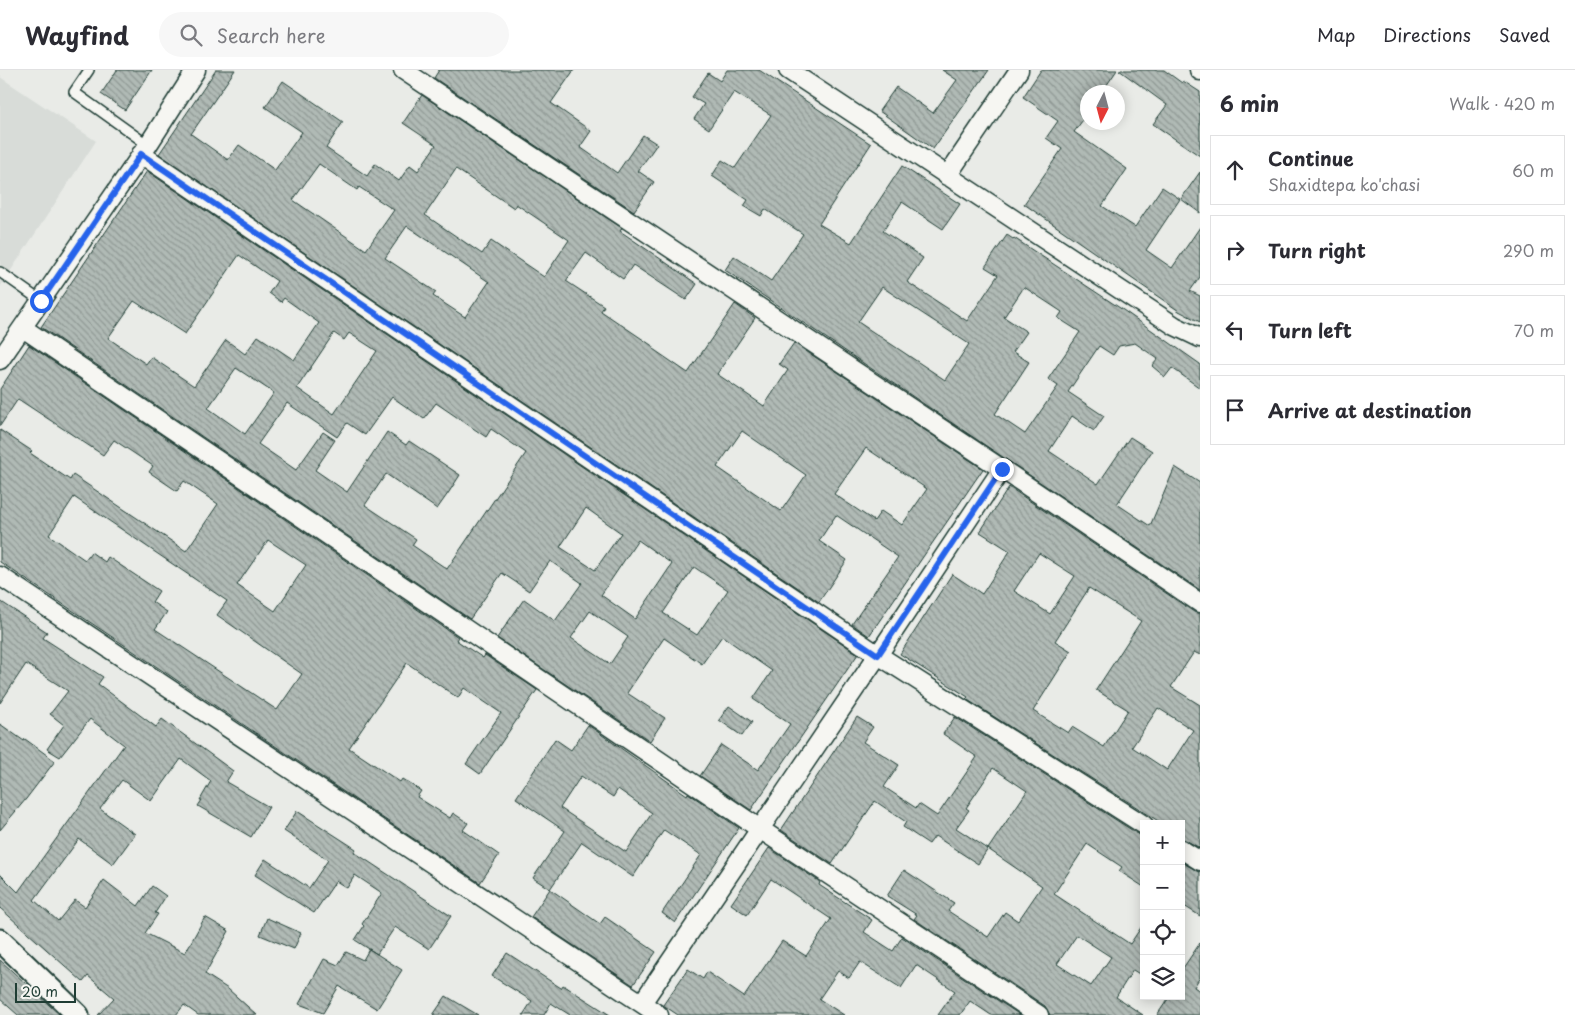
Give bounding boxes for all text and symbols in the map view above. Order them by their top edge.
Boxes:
search box [159,12,509,57]
text: Wayfind [25,17,129,53]
icon: search [177,21,205,49]
text: Search here [217,21,325,49]
text: Map [1317,21,1355,48]
text: Directions [1383,21,1471,48]
text: Saved [1499,21,1550,48]
north arrow [1080,85,1125,130]
text: 6 min [1220,87,1279,119]
text: Walk · 420 m [1449,91,1555,115]
text: Continue [1268,144,1354,172]
icon: ahead [1221,156,1249,184]
text: 60 m [1512,158,1554,182]
text: Shaxidtepa ko'chasi [1268,172,1420,196]
icon: right [1221,236,1249,264]
text: Turn right [1268,236,1366,264]
text: 290 m [1503,238,1554,262]
route start [30,290,53,313]
icon: left [1221,316,1249,344]
text: Turn left [1268,316,1352,344]
text: 70 m [1514,318,1554,342]
icon: arrive [1221,396,1249,424]
text: Arrive at destination [1268,396,1472,424]
route end [991,458,1014,481]
map controls [1140,820,1185,1000]
button: + [1140,820,1185,865]
button: − [1140,865,1185,910]
button: locate [1140,910,1185,955]
button: layers [1140,955,1185,1000]
scale bar [15,980,76,1003]
text: 20 m [22,981,58,1002]

